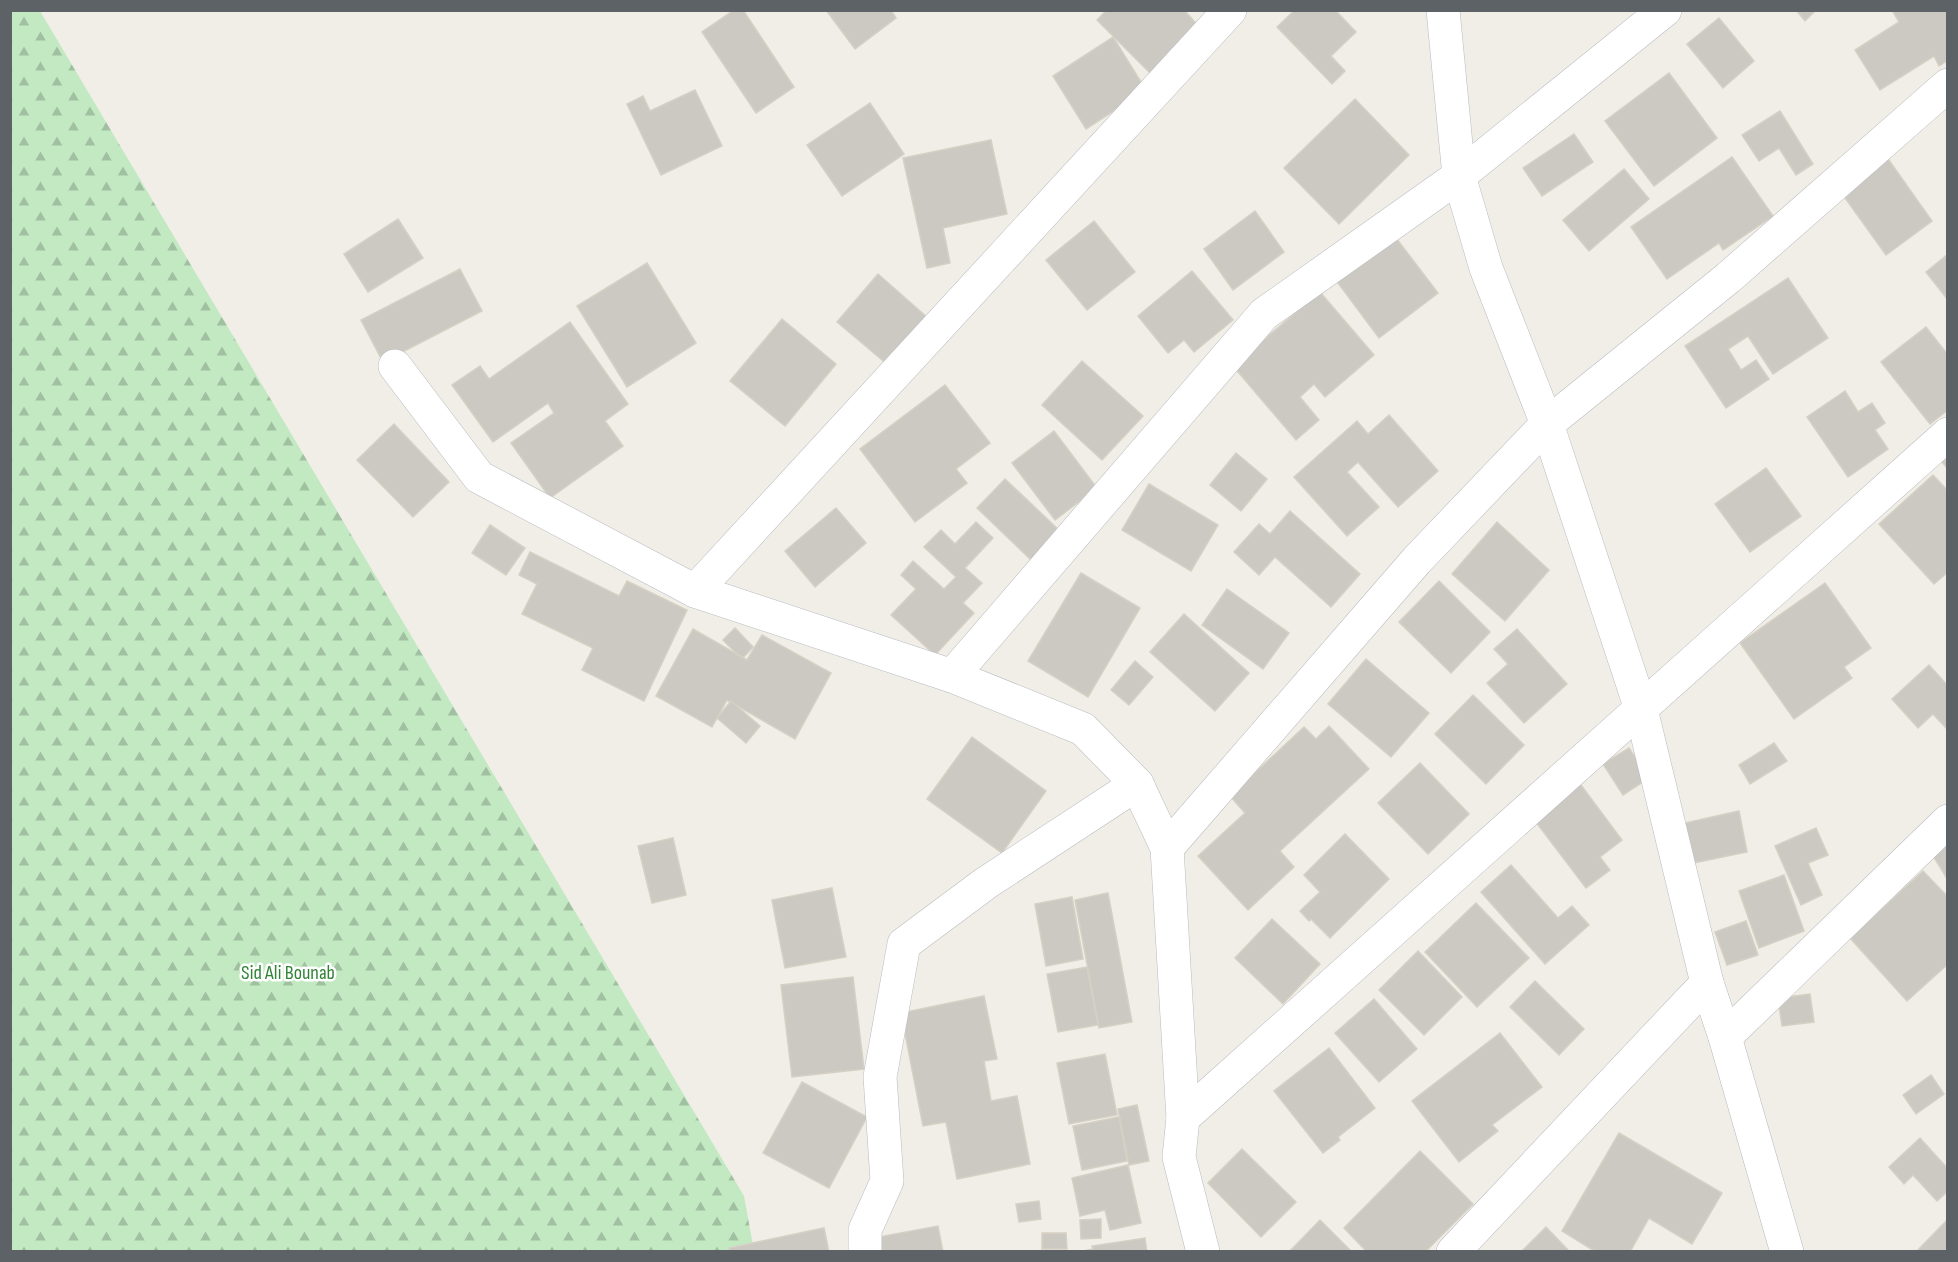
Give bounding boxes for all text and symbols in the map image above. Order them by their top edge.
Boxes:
park label: Sid Ali Bounab [241,961,335,985]

